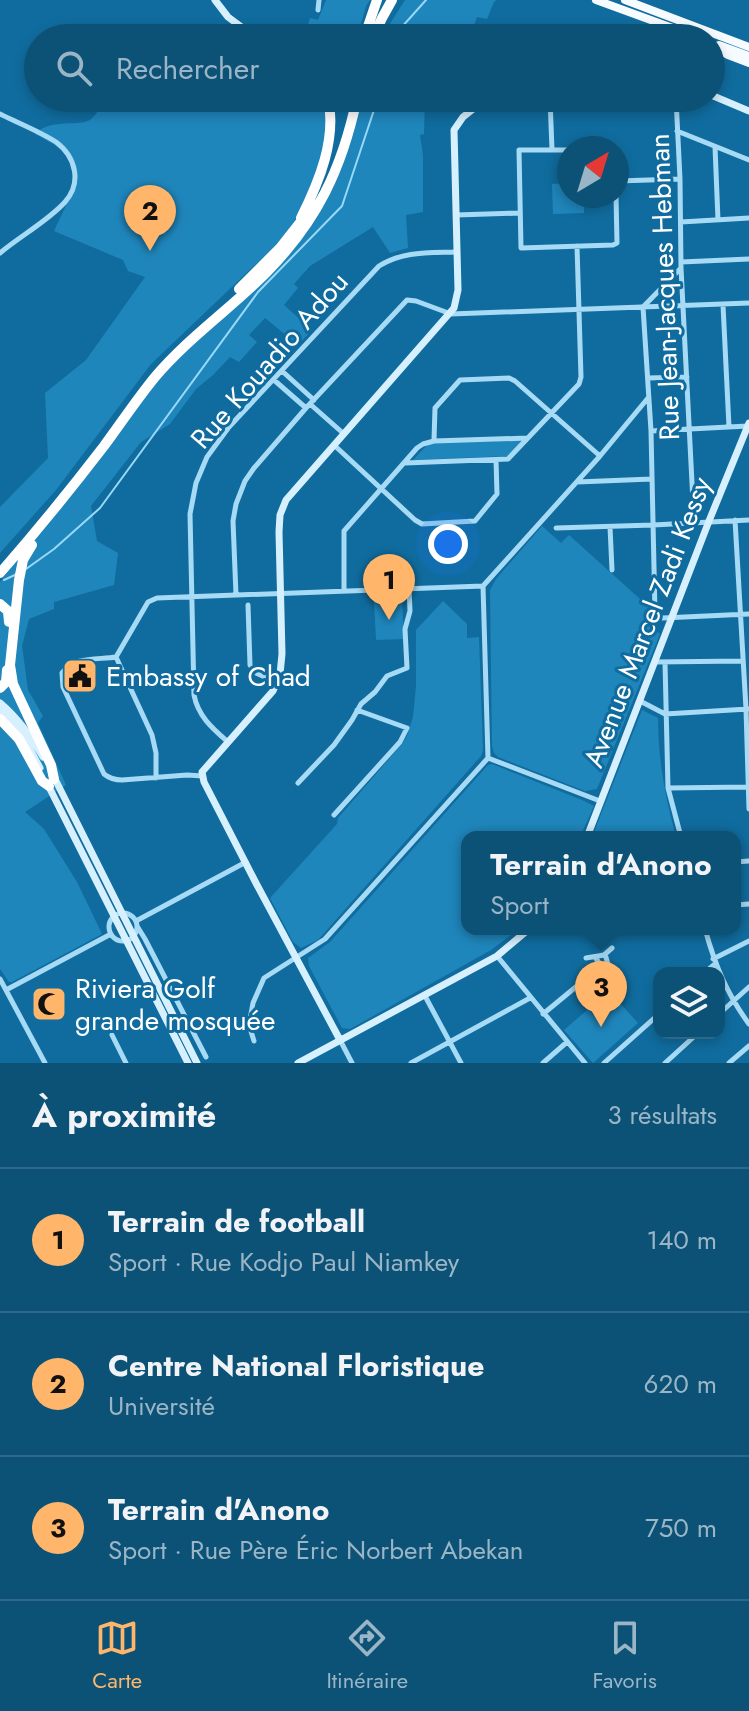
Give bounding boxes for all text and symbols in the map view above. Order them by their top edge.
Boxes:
search box [24,24,725,112]
icon: search [52,46,96,90]
text: Rechercher [116,47,259,90]
street label: Rue Jean-Jacques Hebman [639,133,690,441]
north arrow [557,136,629,208]
pin: 2 [124,185,176,251]
street label: Rue Kouadio Adou [181,263,358,458]
street label: Avenue Marcel Zadi Kessy [573,470,722,773]
your location [428,524,468,564]
pin: 1 [363,554,415,620]
place label: Embassy of Chad [106,656,311,697]
public building icon: Embassy of Chad [61,657,99,695]
popup [461,831,741,935]
text: Terrain d'Anono [490,843,712,886]
text: Sport [490,886,549,924]
pin: 3 [575,961,627,1027]
map controls [653,967,725,1039]
button: layers [653,967,725,1039]
place label: Riviera Golf grande mosquée [75,968,275,1041]
mosque icon: Riviera Golf grande mosquée [30,985,68,1023]
text: À proximité [32,1091,216,1140]
text: 3 résultats [608,1096,717,1134]
text: Terrain de football [108,1200,365,1243]
text: 1 [51,1221,65,1259]
text: 140 m [646,1221,717,1259]
text: Sport · Rue Kodjo Paul Niamkey [108,1243,459,1281]
text: Centre National Floristique [108,1344,485,1387]
text: 2 [49,1365,67,1403]
text: 620 m [644,1365,717,1403]
text: Université [108,1387,215,1425]
text: Terrain d'Anono [108,1488,330,1531]
text: 3 [50,1509,66,1547]
text: 750 m [645,1509,717,1547]
text: Sport · Rue Père Éric Norbert Abekan [108,1531,523,1569]
tab: Carte [92,1616,142,1696]
tab: Itinéraire [326,1616,408,1696]
tab: Favoris [592,1616,657,1696]

